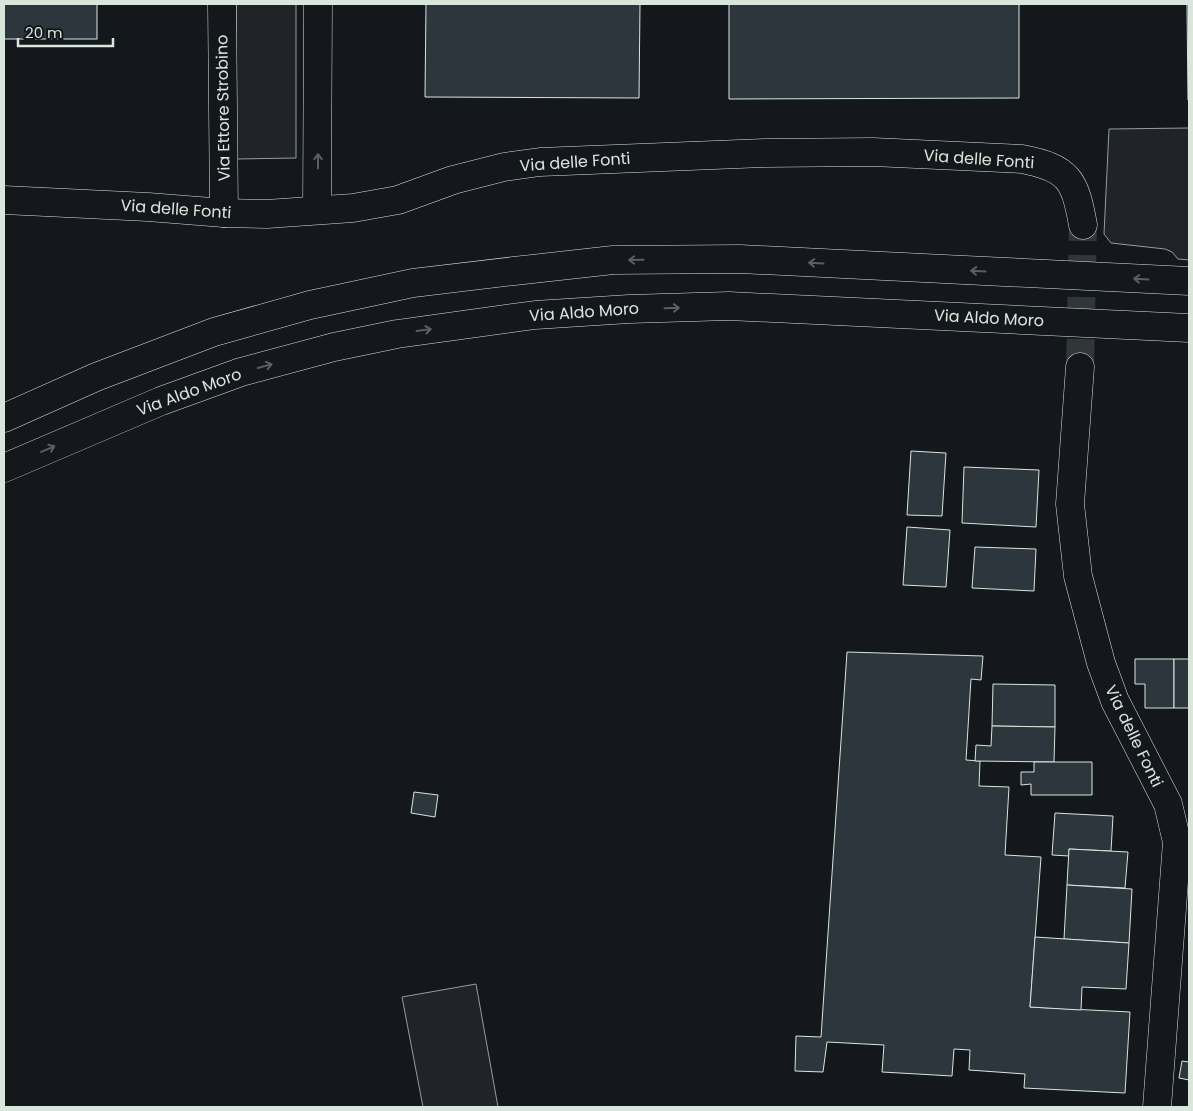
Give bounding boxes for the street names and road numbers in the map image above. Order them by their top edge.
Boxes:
street label: Via Ettore Strobino [210,34,236,182]
street label: Via delle Fonti [923,144,1035,174]
street label: Via delle Fonti [519,147,631,177]
street label: Via delle Fonti [120,194,232,224]
street label: Via Aldo Moro [528,297,640,327]
street label: Via Aldo Moro [933,304,1045,332]
street label: Via Aldo Moro [133,362,245,422]
street label: Via delle Fonti [1099,681,1169,791]

